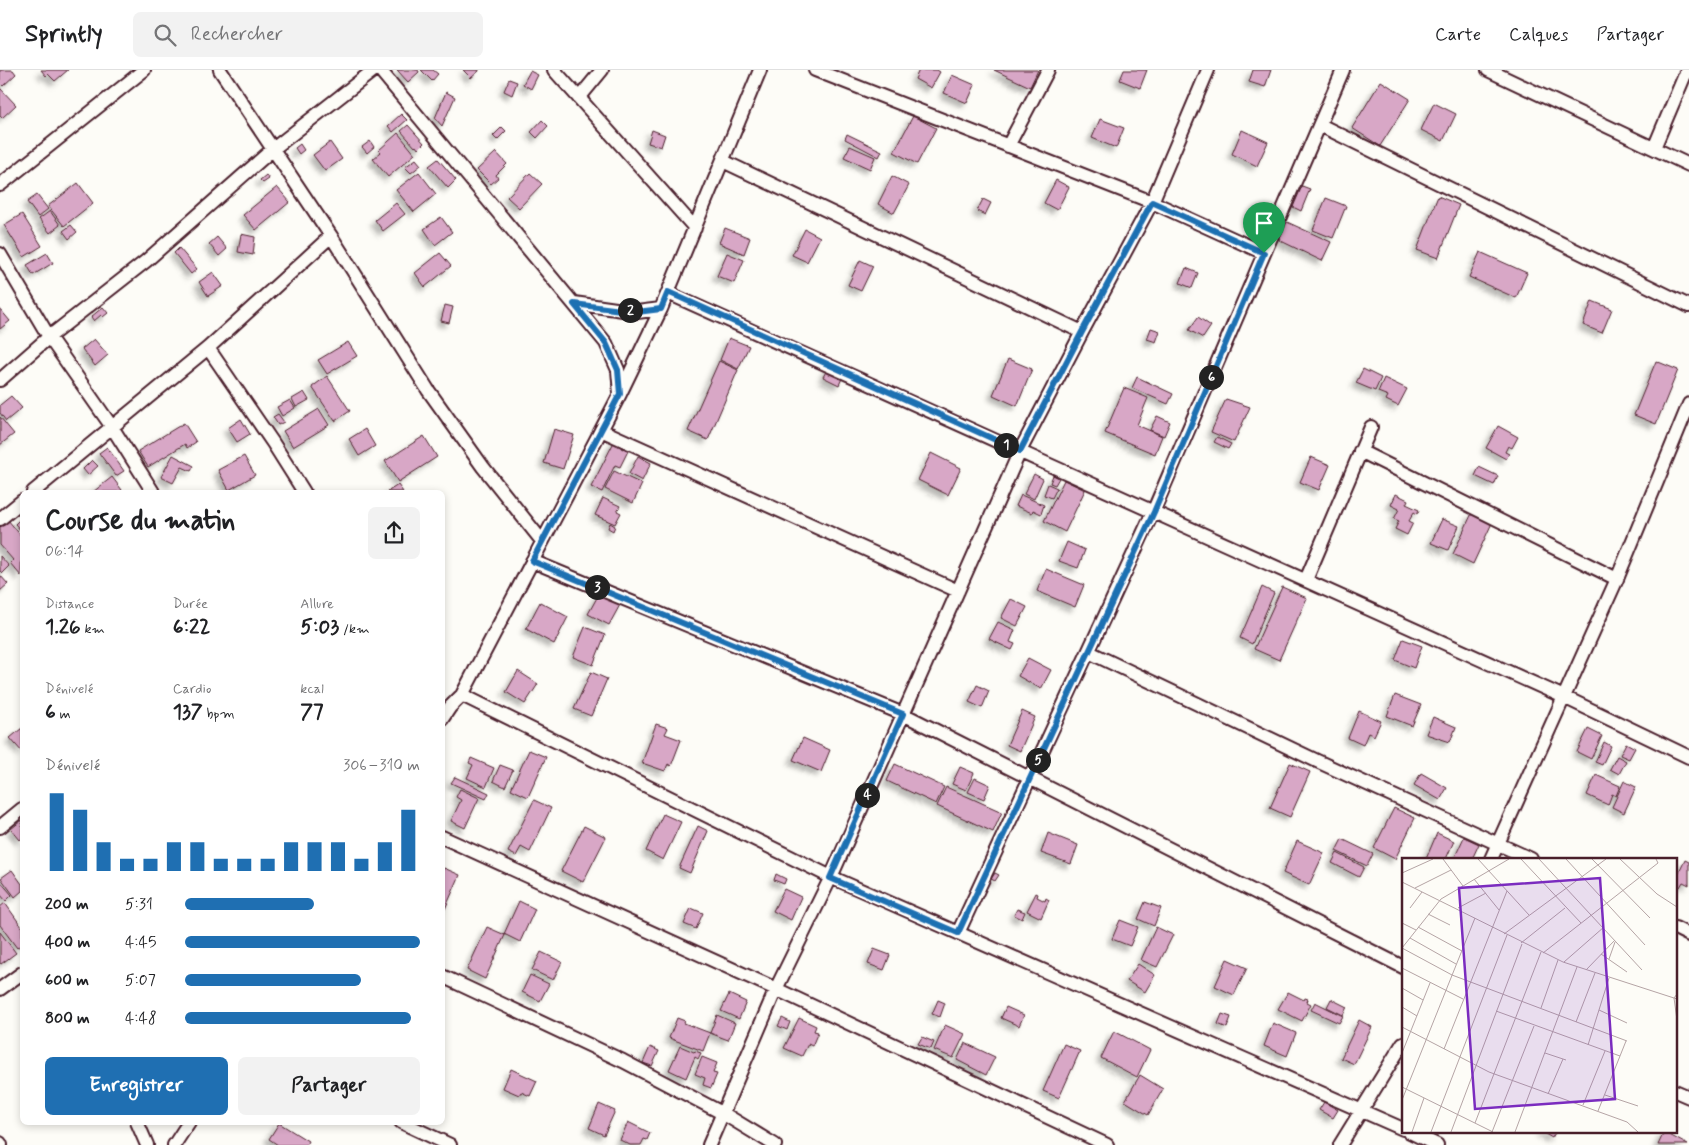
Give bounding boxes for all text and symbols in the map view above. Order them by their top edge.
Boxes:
search box [133,12,483,57]
text: Sprintly [25,19,103,50]
icon: search [151,21,179,49]
text: Rechercher [191,22,283,47]
text: Carte [1435,23,1481,47]
text: Calques [1509,23,1568,47]
text: Partager [1596,23,1664,47]
pin [1243,202,1285,253]
icon: arrive [1250,209,1278,237]
pin: 2 [618,298,642,322]
text: 2 [627,301,634,319]
pin: 6 [1198,364,1224,390]
text: 6 [1208,368,1215,386]
pin: 1 [994,432,1018,458]
text: 1 [1003,436,1010,454]
text: Course du matin [45,503,235,540]
button: share [368,507,420,559]
text: 06:14 [45,541,84,562]
pin: 3 [584,574,610,600]
text: 3 [594,578,601,596]
text: Distance [45,595,94,613]
text: Durée [173,595,208,613]
text: Allure [300,595,334,613]
text: 1.26 [45,613,81,641]
text: 6:22 [173,613,210,641]
text: 5:03 [300,613,339,641]
text: km [81,620,105,638]
text: /km [339,620,369,638]
text: Dénivelé [45,680,93,698]
text: Cardio [173,680,211,698]
text: kcal [300,680,324,698]
text: 6 [45,698,56,726]
text: 137 [173,698,203,726]
text: 77 [300,698,324,726]
text: m [56,705,71,723]
text: bpm [203,705,235,723]
pin: 5 [1026,748,1050,772]
text: 5 [1034,751,1043,769]
text: Dénivelé [45,755,100,776]
text: 306–310 m [343,755,420,776]
pin: 4 [854,782,880,808]
text: 4 [863,786,872,804]
inset map [1402,858,1676,1132]
text: 200 m [45,894,89,915]
text: 5:31 [125,894,153,915]
text: 400 m [45,932,90,953]
text: 4:45 [125,932,156,953]
text: 600 m [45,970,89,991]
text: 5:07 [125,970,156,991]
text: 800 m [45,1008,90,1029]
text: 4:48 [125,1008,157,1029]
button: Enregistrer [45,1057,228,1115]
button: Partager [238,1057,420,1115]

